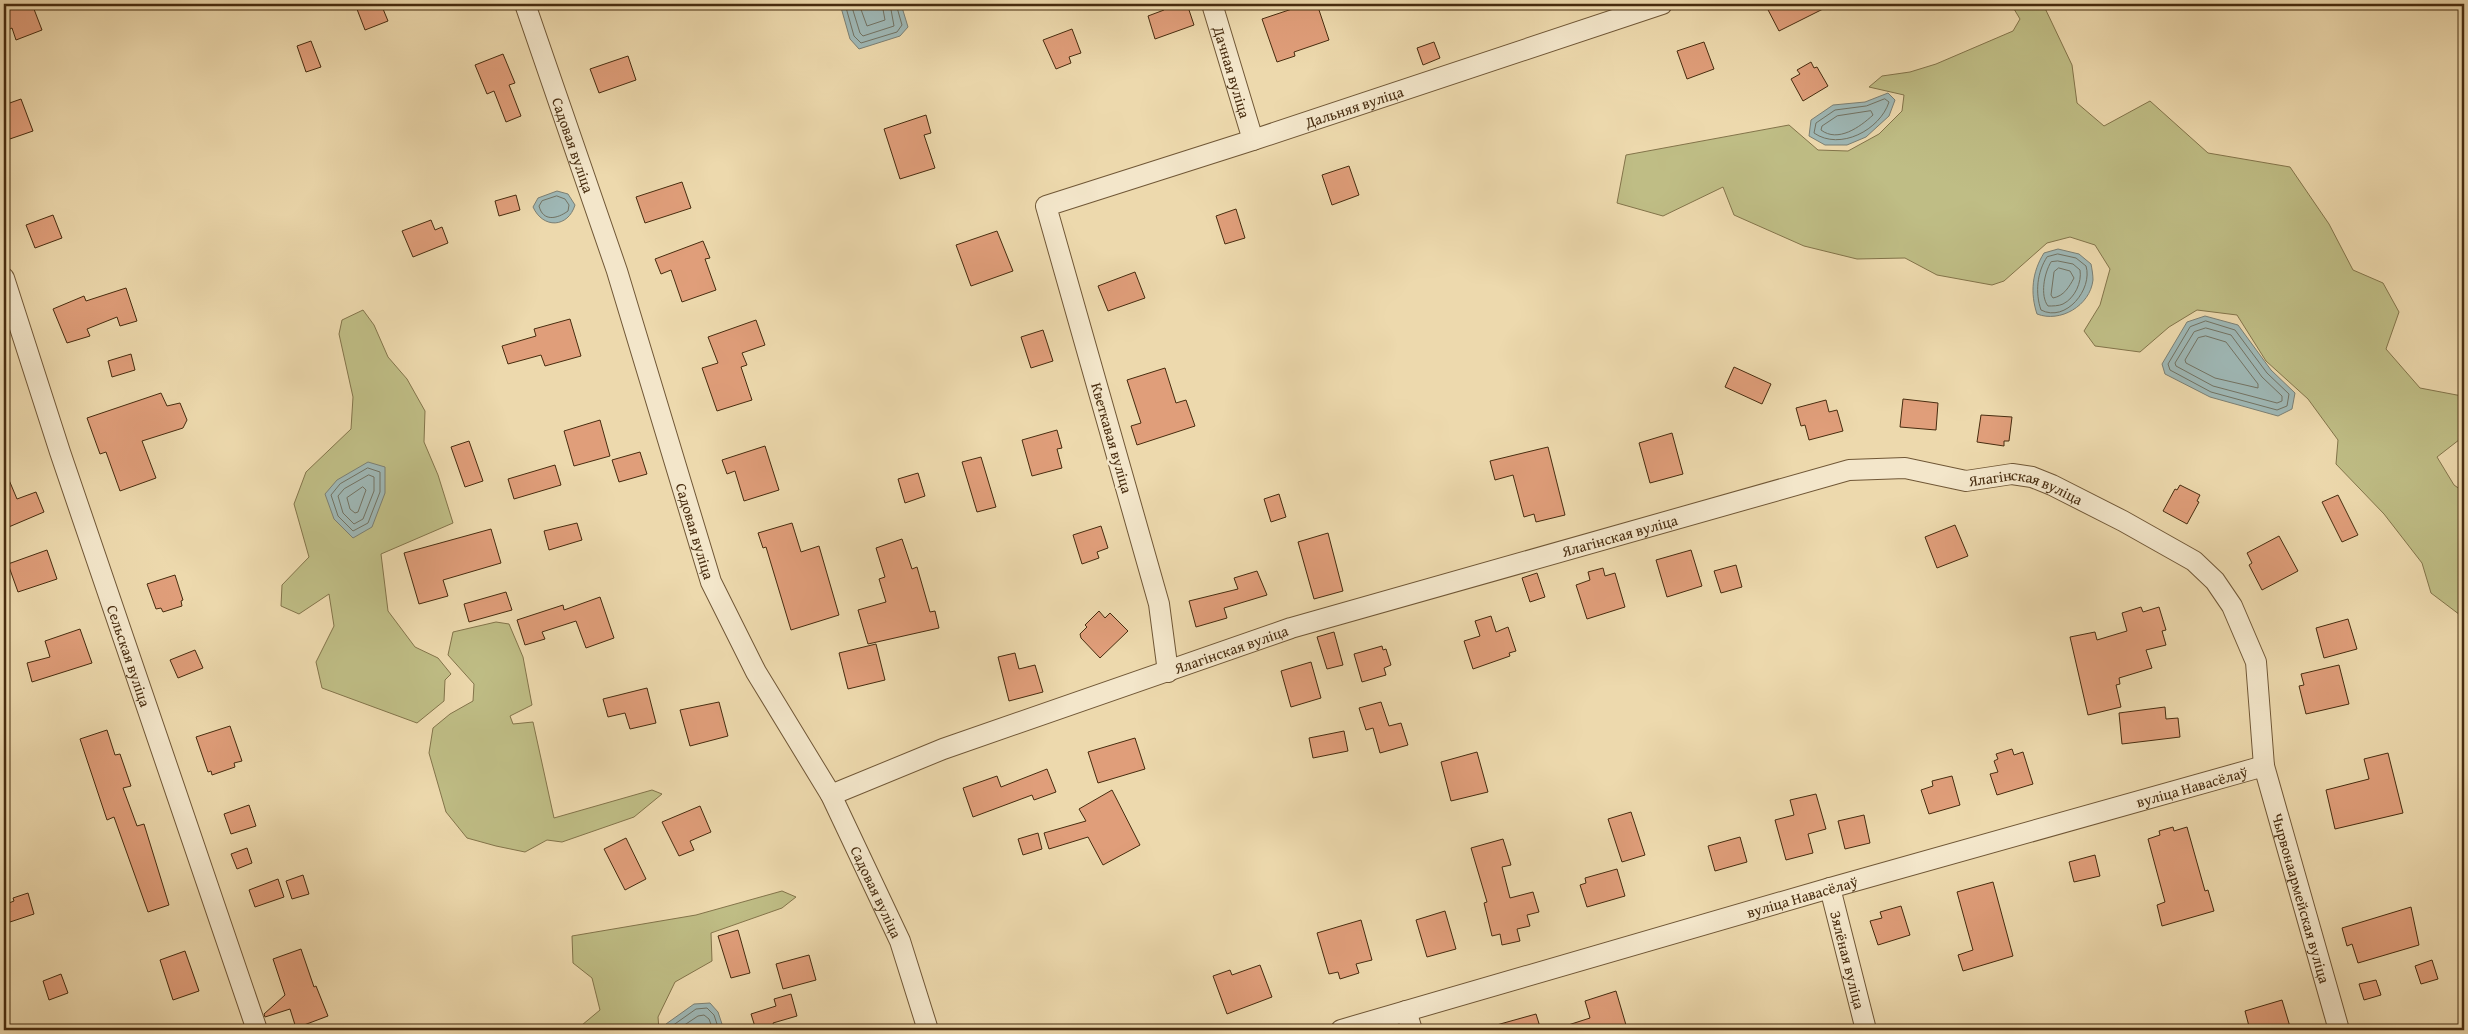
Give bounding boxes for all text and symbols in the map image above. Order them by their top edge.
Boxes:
street label: Дачная вуліца [1208,23,1256,121]
street label: Дальняя вуліца [1301,80,1407,133]
street label: Садовая вуліца [547,94,600,196]
street label: Кветкавая вуліца [1086,380,1138,497]
street label: Ялагінская вуліца [1966,464,2087,510]
street label: Садовая вуліца [671,480,720,583]
street label: Ялагінская вуліца [1558,508,1681,562]
street label: Сельская вуліца [102,602,157,710]
street label: Ялагінская вуліца [1170,619,1292,679]
street label: вуліца Навасёлаў [2134,761,2250,812]
street label: Чырвонаармейская вуліца [2267,810,2336,987]
street label: Садовая вуліца [846,842,908,942]
street label: вуліца Навасёлаў [1744,870,1860,922]
street label: Зялёная вуліца [1826,908,1871,1012]

